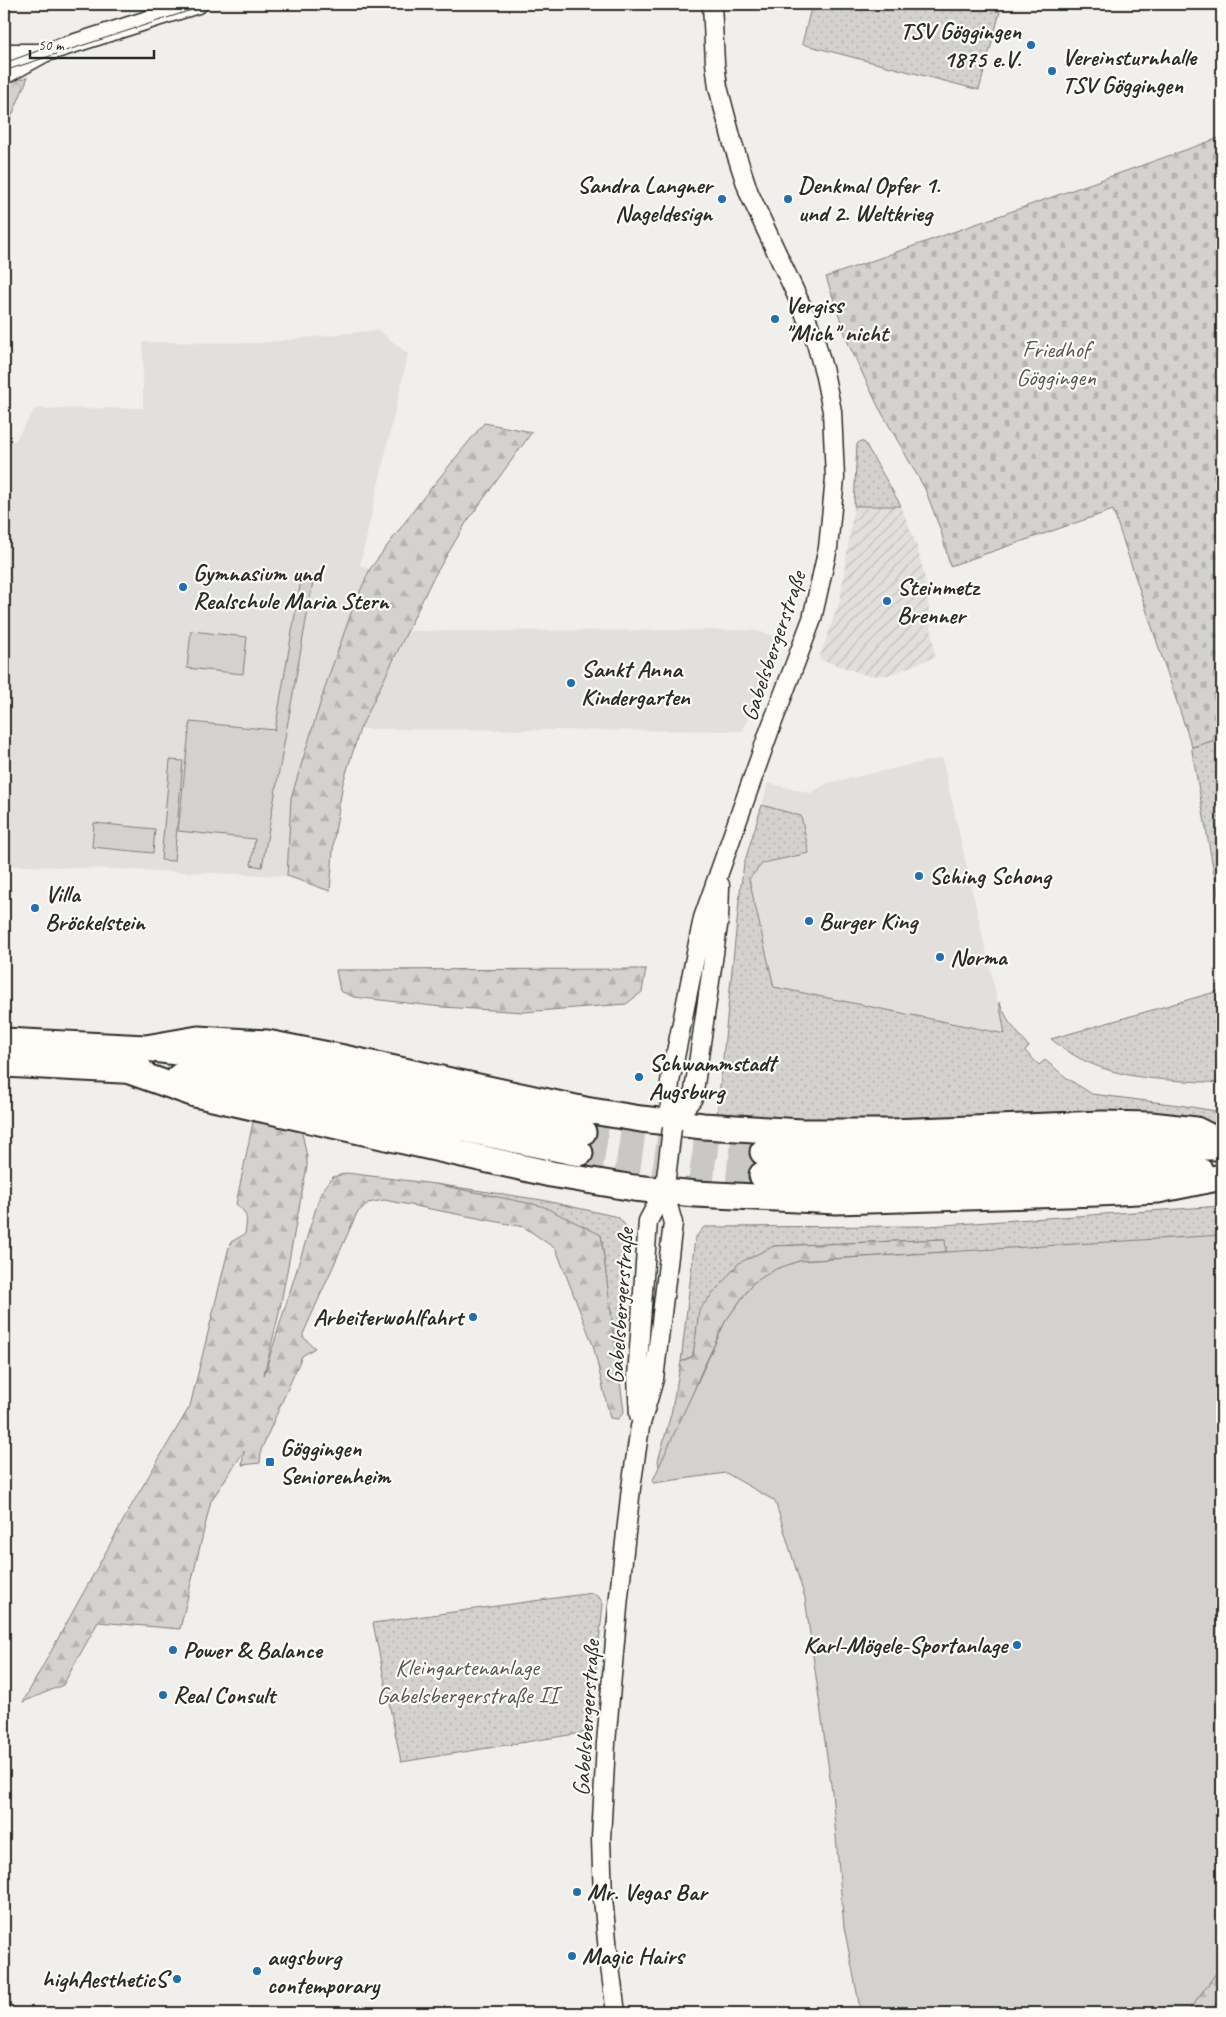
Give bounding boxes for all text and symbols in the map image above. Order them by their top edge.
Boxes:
place label: TSV Göggingen 1875 e.V. [900,16,1022,74]
scale bar [30,28,154,60]
text: 50 m [38,36,65,55]
marker: TSV Göggingen 1875 e.V. [1025,39,1037,51]
place label: Vereinsturnhalle TSV Göggingen [1062,42,1198,100]
marker: Vereinsturnhalle TSV Göggingen [1046,65,1058,77]
place label: Sandra Langner Nageldesign [577,170,714,228]
place label: Denkmal Opfer 1. und 2. Weltkrieg [798,170,942,228]
marker: Sandra Langner Nageldesign [716,193,728,205]
marker: Denkmal Opfer 1. und 2. Weltkrieg [782,193,794,205]
place label: Vergiss "Mich" nicht [785,290,891,348]
marker: Vergiss "Mich" nicht [769,313,781,325]
park label: Friedhof Göggingen [1016,334,1096,392]
place label: Gymnasium und Realschule Maria Stern [193,558,391,616]
street label: Gabelsbergerstraße [733,565,813,725]
place label: Steinmetz Brenner [897,572,981,630]
marker: Gymnasium und Realschule Maria Stern [177,581,189,593]
marker: Steinmetz Brenner [881,595,893,607]
place label: Sankt Anna Kindergarten [581,654,691,712]
marker: Sankt Anna Kindergarten [565,677,577,689]
place label: Sching Schong [929,861,1053,891]
marker: Sching Schong [913,870,925,882]
place label: Villa Bröckelstein [45,879,147,937]
marker: Villa Bröckelstein [29,902,41,914]
place label: Burger King [819,906,919,936]
marker: Burger King [803,915,815,927]
place label: Norma [950,942,1009,972]
marker: Norma [934,951,946,963]
place label: Schwammstadt Augsburg [649,1048,780,1106]
marker: Schwammstadt Augsburg [633,1071,645,1083]
street label: Gabelsbergerstraße [600,1225,641,1385]
place label: Arbeiterwohlfahrt [313,1302,466,1332]
marker: Arbeiterwohlfahrt [467,1311,479,1323]
place label: Göggingen Seniorenheim [280,1433,392,1491]
marker: Göggingen Seniorenheim [264,1456,276,1468]
place label: Karl-Mögele-Sportanlage [803,1630,1009,1660]
place label: Power & Balance [183,1635,324,1665]
street label: Gabelsbergerstraße [566,1637,607,1797]
marker: Karl-Mögele-Sportanlage [1011,1639,1023,1651]
marker: Power & Balance [167,1644,179,1656]
park label: Kleingartenanlage Gabelsbergerstraße II [376,1652,563,1710]
place label: Real Consult [173,1680,278,1710]
marker: Real Consult [157,1689,169,1701]
place label: Mr. Vegas Bar [587,1877,709,1907]
marker: Mr. Vegas Bar [571,1886,583,1898]
place label: Magic Hairs [582,1941,686,1971]
place label: augsburg contemporary [267,1942,381,2000]
marker: Magic Hairs [566,1950,578,1962]
place label: highAestheticS [42,1964,172,1994]
marker: augsburg contemporary [251,1965,263,1977]
marker: highAestheticS [171,1973,183,1985]

